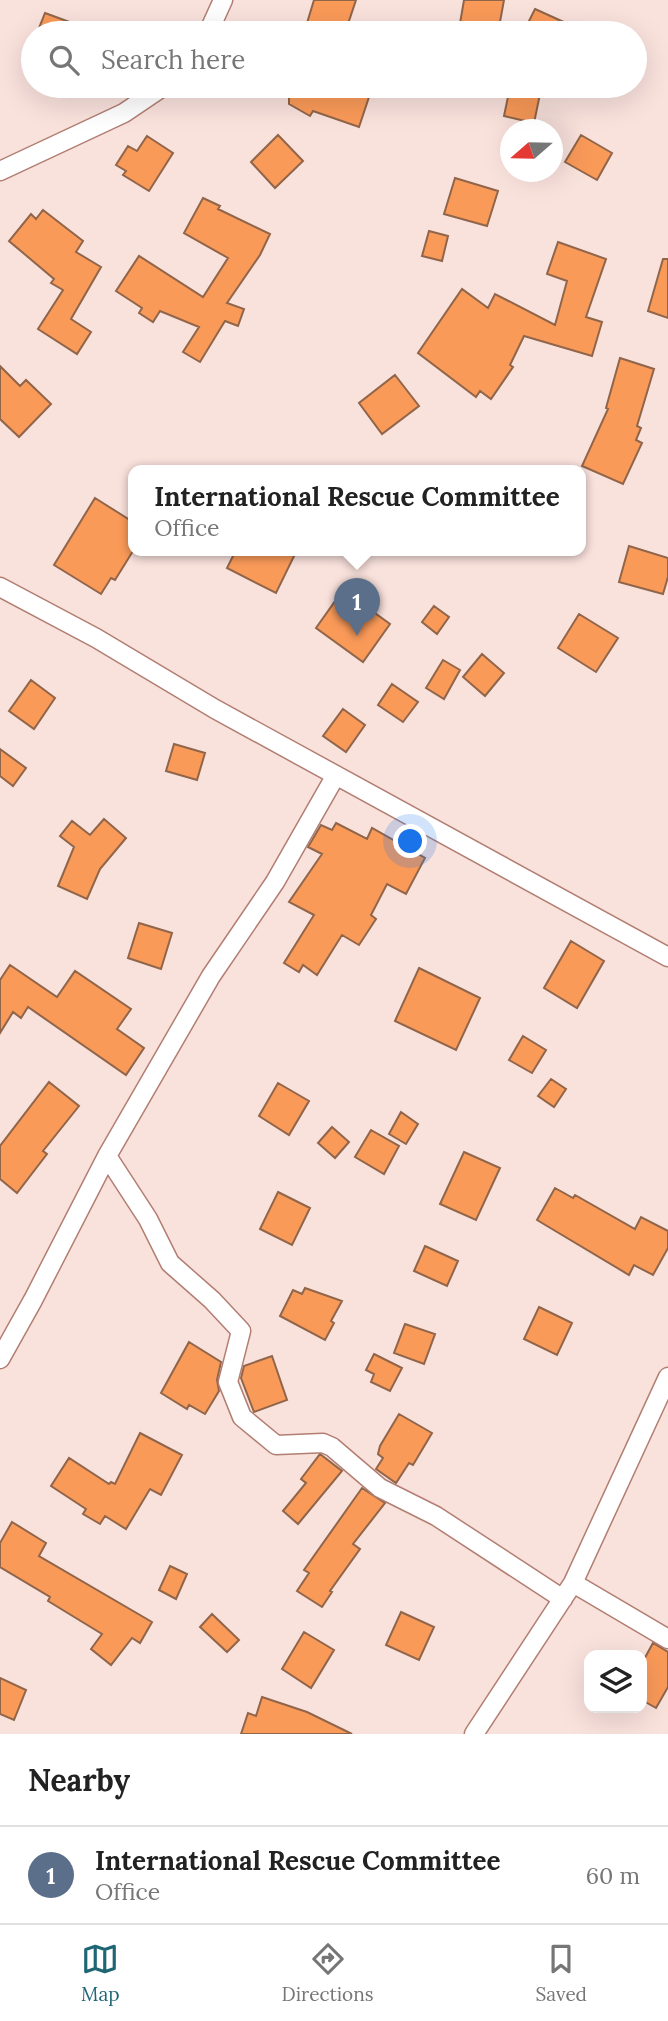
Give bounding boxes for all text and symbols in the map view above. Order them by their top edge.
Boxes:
search box [21,21,647,98]
icon: search [45,41,83,79]
text: Search here [101,43,245,76]
north arrow [500,119,563,182]
popup [128,465,586,556]
text: International Rescue Committee [154,480,560,513]
text: Office [154,513,220,542]
pin: 1 [334,578,380,636]
your location [393,824,427,858]
map controls [584,1650,647,1713]
button: layers [584,1650,647,1713]
text: Nearby [28,1761,130,1799]
text: International Rescue Committee [95,1844,500,1877]
text: 1 [46,1861,56,1890]
text: 60 m [586,1861,640,1890]
text: Office [95,1877,160,1906]
tab: Map [81,1940,120,2006]
tab: Directions [282,1940,374,2006]
tab: Saved [536,1940,587,2006]

